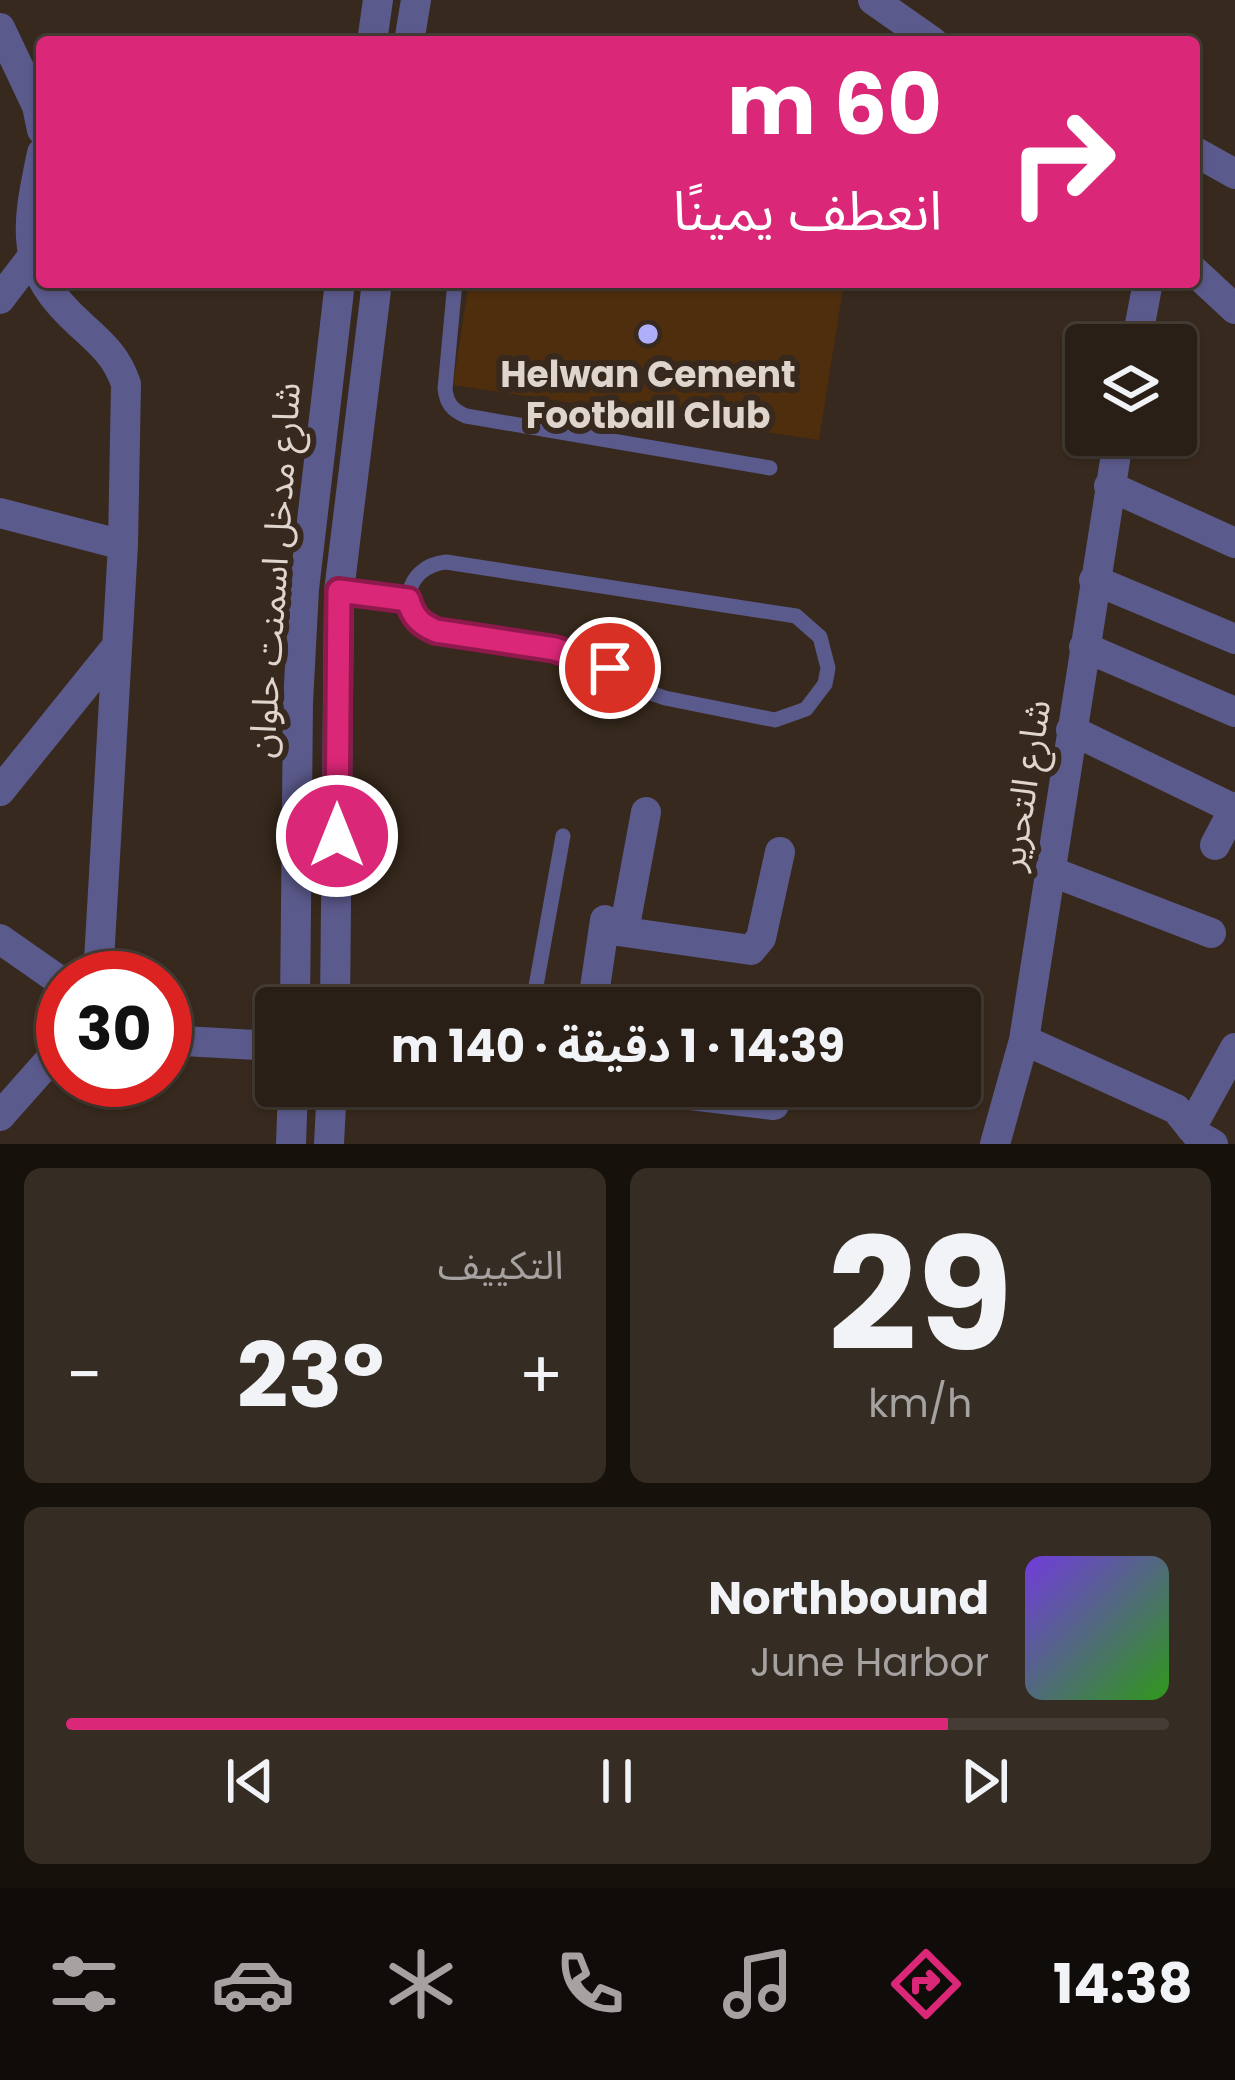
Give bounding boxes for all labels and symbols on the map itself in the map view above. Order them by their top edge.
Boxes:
marker: Helwan Cement Football Club [635,321,661,347]
place label: Helwan Cement Football Club [500,349,796,441]
street label: شارع مدخل اسمنت حلوان [236,381,314,759]
pin [559,617,661,719]
street label: شارع التحرير [986,696,1064,875]
position arrow [274,773,400,899]
speed limit sign: 30 [36,951,192,1107]

